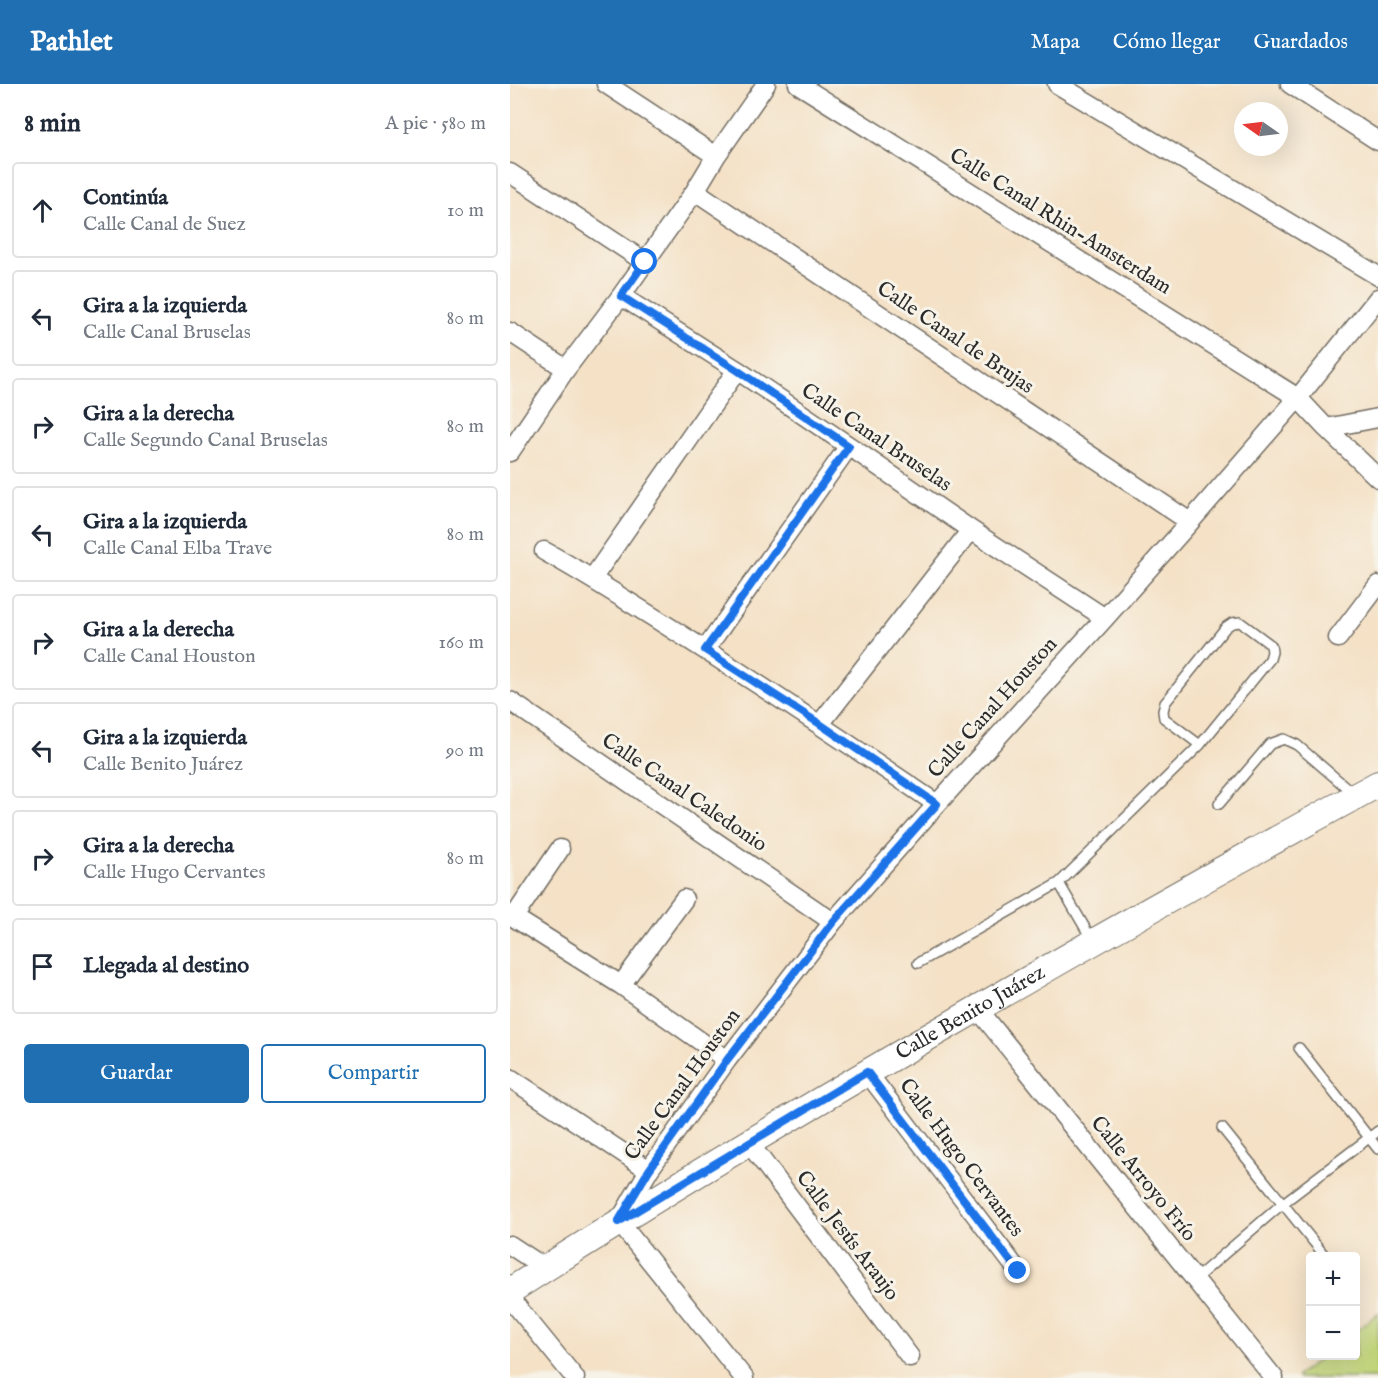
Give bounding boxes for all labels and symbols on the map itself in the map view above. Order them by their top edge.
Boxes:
north arrow [1234,102,1288,156]
street label: Calle Canal Rhin-Amsterdam [944,142,1176,302]
route start [631,248,657,274]
street label: Calle Canal de Brujas [871,275,1039,401]
street label: Calle Canal Bruselas [795,378,957,498]
street label: Calle Canal Houston [922,632,1064,784]
street label: Calle Canal Caledonio [596,728,772,858]
street label: Calle Benito Juárez [891,959,1050,1067]
street label: Calle Canal Houston [619,1004,747,1166]
street label: Calle Hugo Cervantes [893,1073,1029,1243]
street label: Calle Arroyo Frío [1084,1111,1202,1247]
street label: Calle Jesús Araujo [789,1166,905,1306]
route end [1004,1257,1030,1283]

